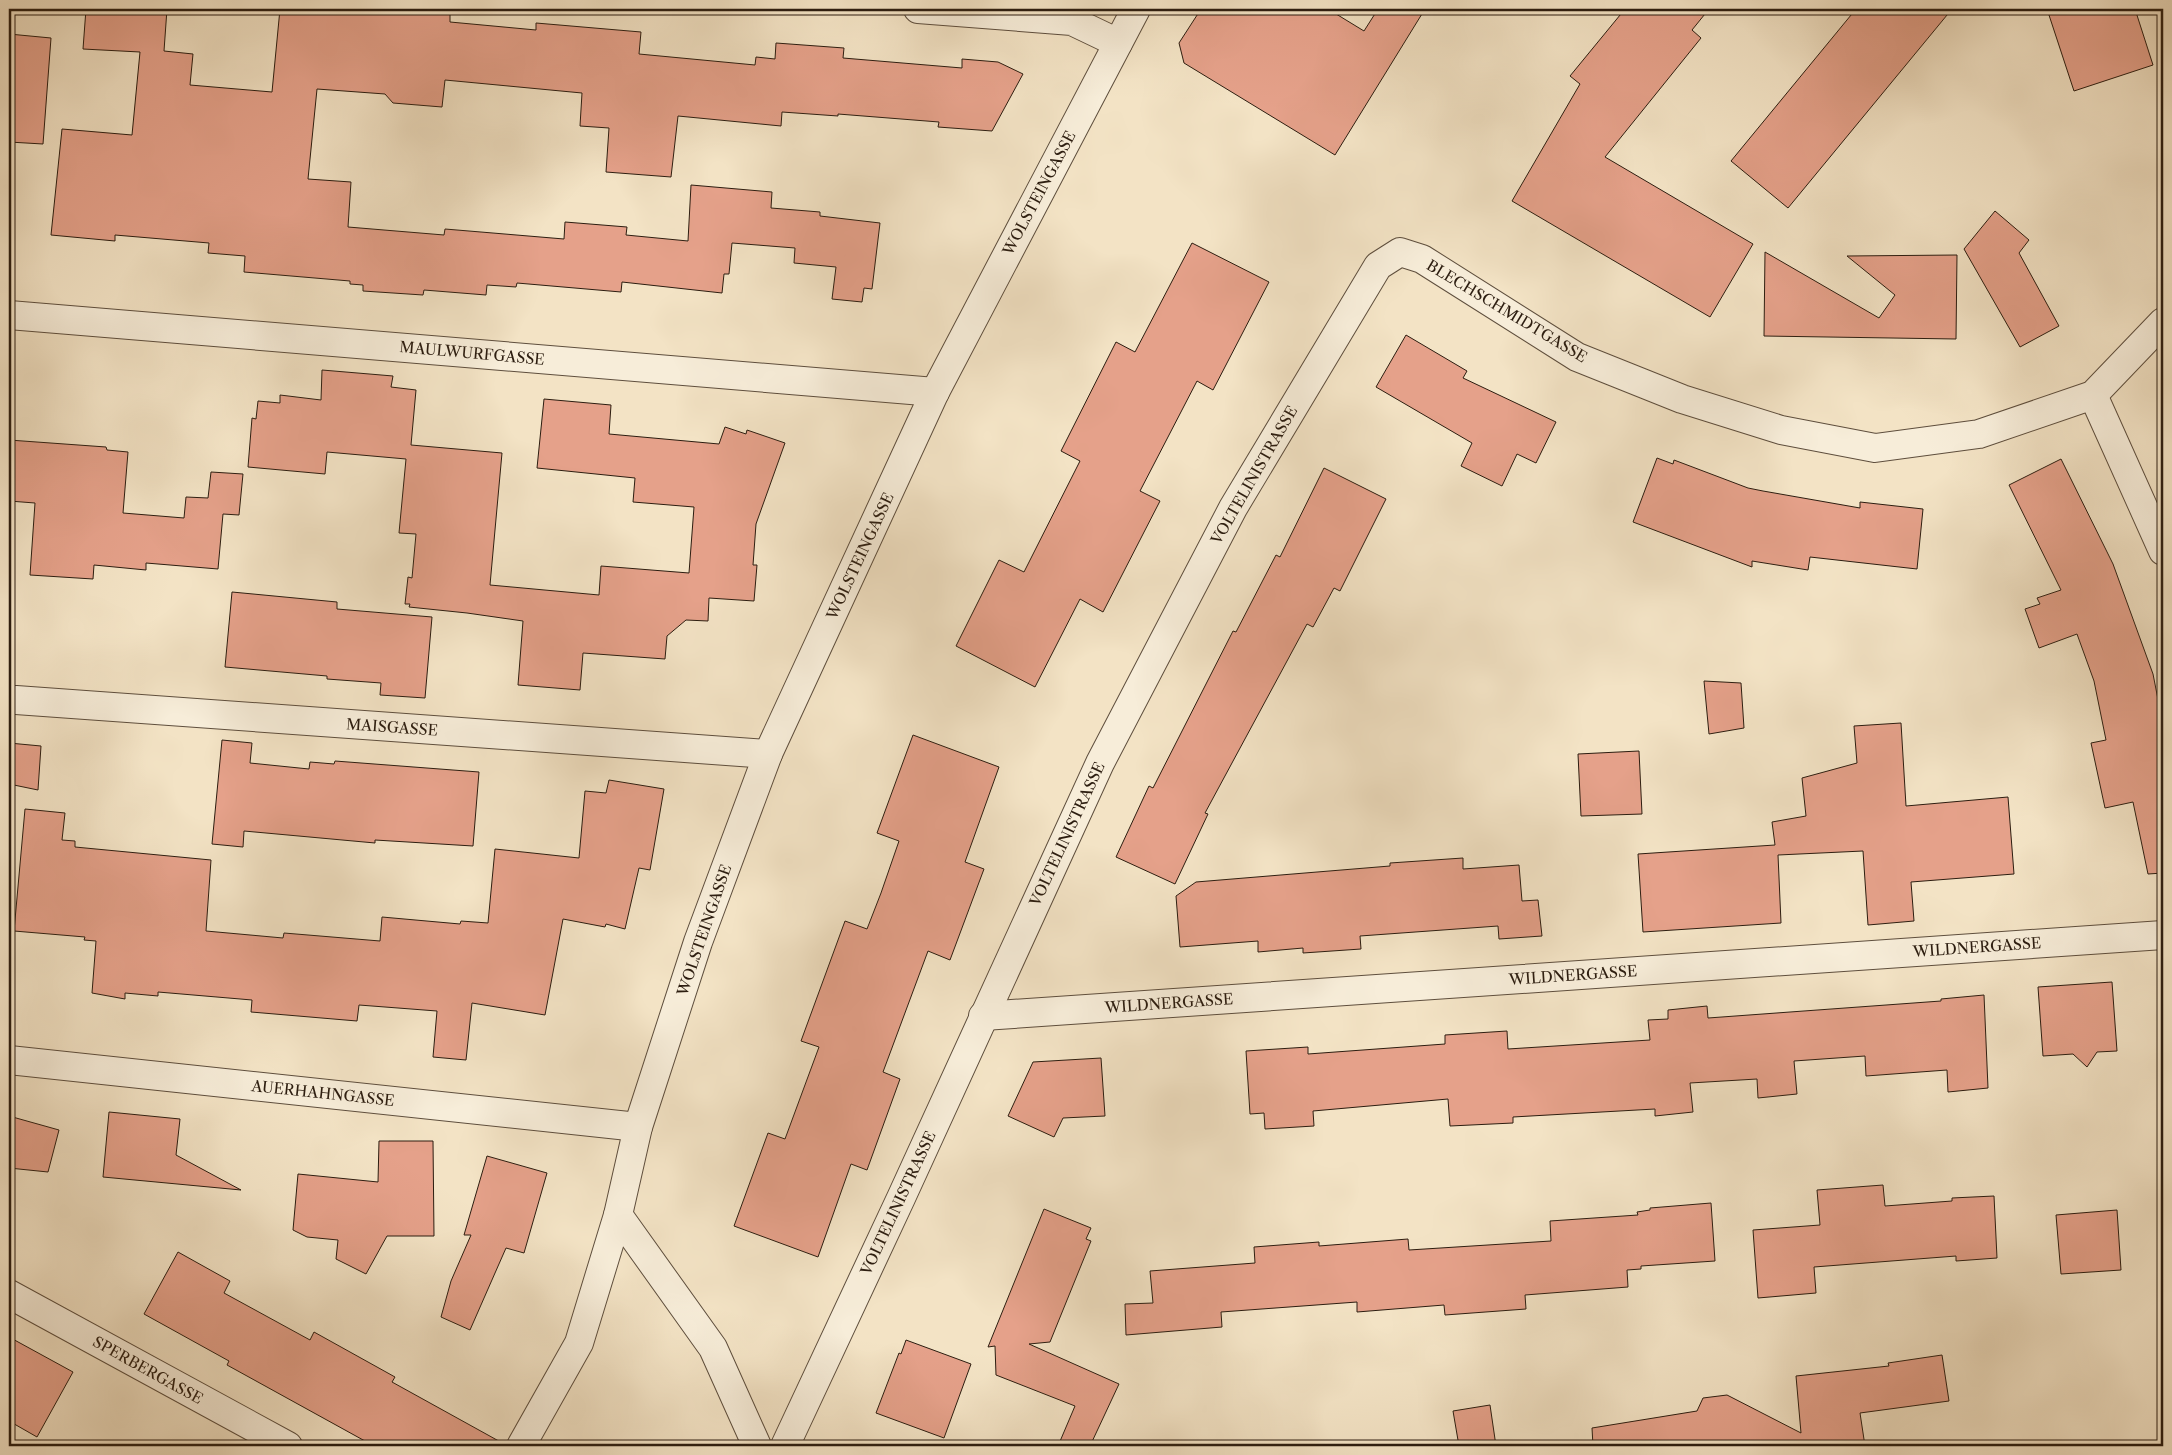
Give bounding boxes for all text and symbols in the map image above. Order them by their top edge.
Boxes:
street label: WOLSTEINGASSE [998,128,1080,259]
street label: BLECHSCHMIDTGASSE [1423,256,1591,366]
street label: MAULWURFGASSE [399,337,545,369]
street label: VOLTELINISTRASSE [1206,402,1301,548]
street label: WOLSTEINGASSE [822,490,898,623]
street label: MAISGASSE [345,714,439,740]
street label: VOLTELINISTRASSE [1025,759,1109,910]
street label: WOLSTEINGASSE [672,862,735,999]
street label: WILDNERGASSE [1911,933,2042,961]
street label: WILDNERGASSE [1507,961,1638,989]
street label: WILDNERGASSE [1103,989,1234,1017]
street label: AUERHAHNGASSE [250,1076,395,1110]
street label: VOLTELINISTRASSE [856,1128,940,1279]
street label: SPERBERGASSE [90,1332,206,1408]

